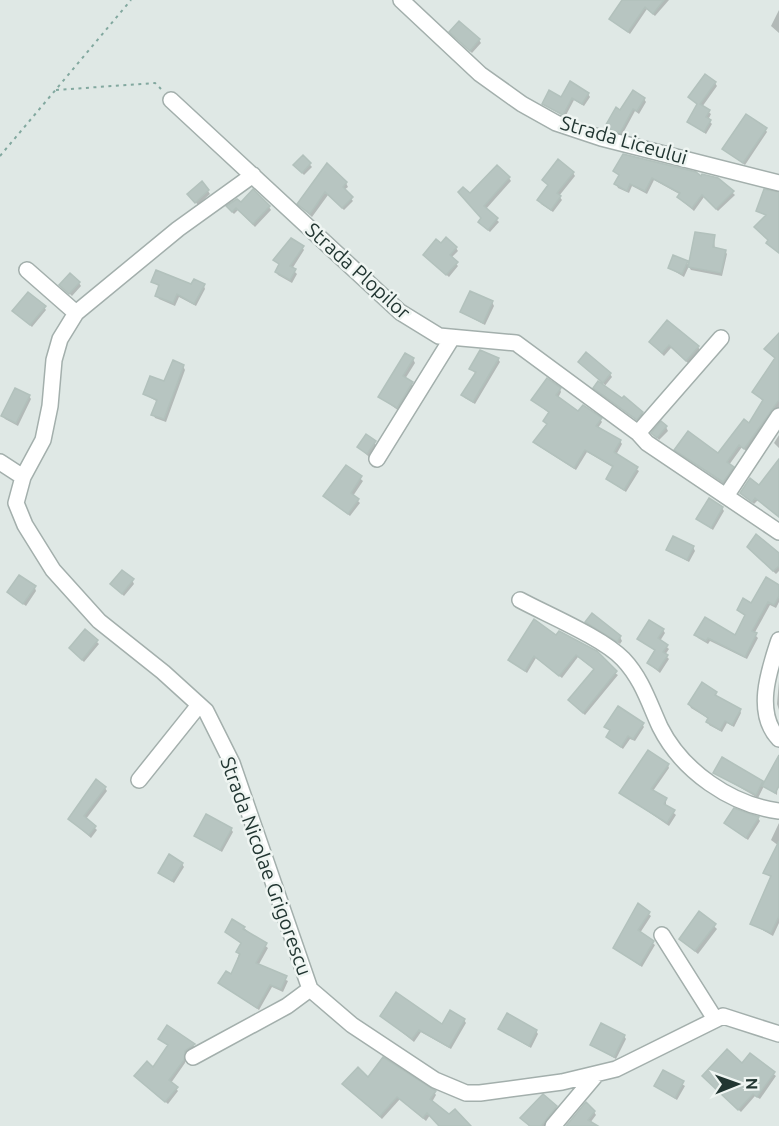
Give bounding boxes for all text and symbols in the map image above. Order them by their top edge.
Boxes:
street label: Strada Liceului [558,110,690,169]
street label: Strada Plopilor [301,218,416,324]
street label: Strada Nicolae Grigorescu [216,753,317,978]
north arrow [707,1054,767,1114]
text: N [743,1078,761,1090]

